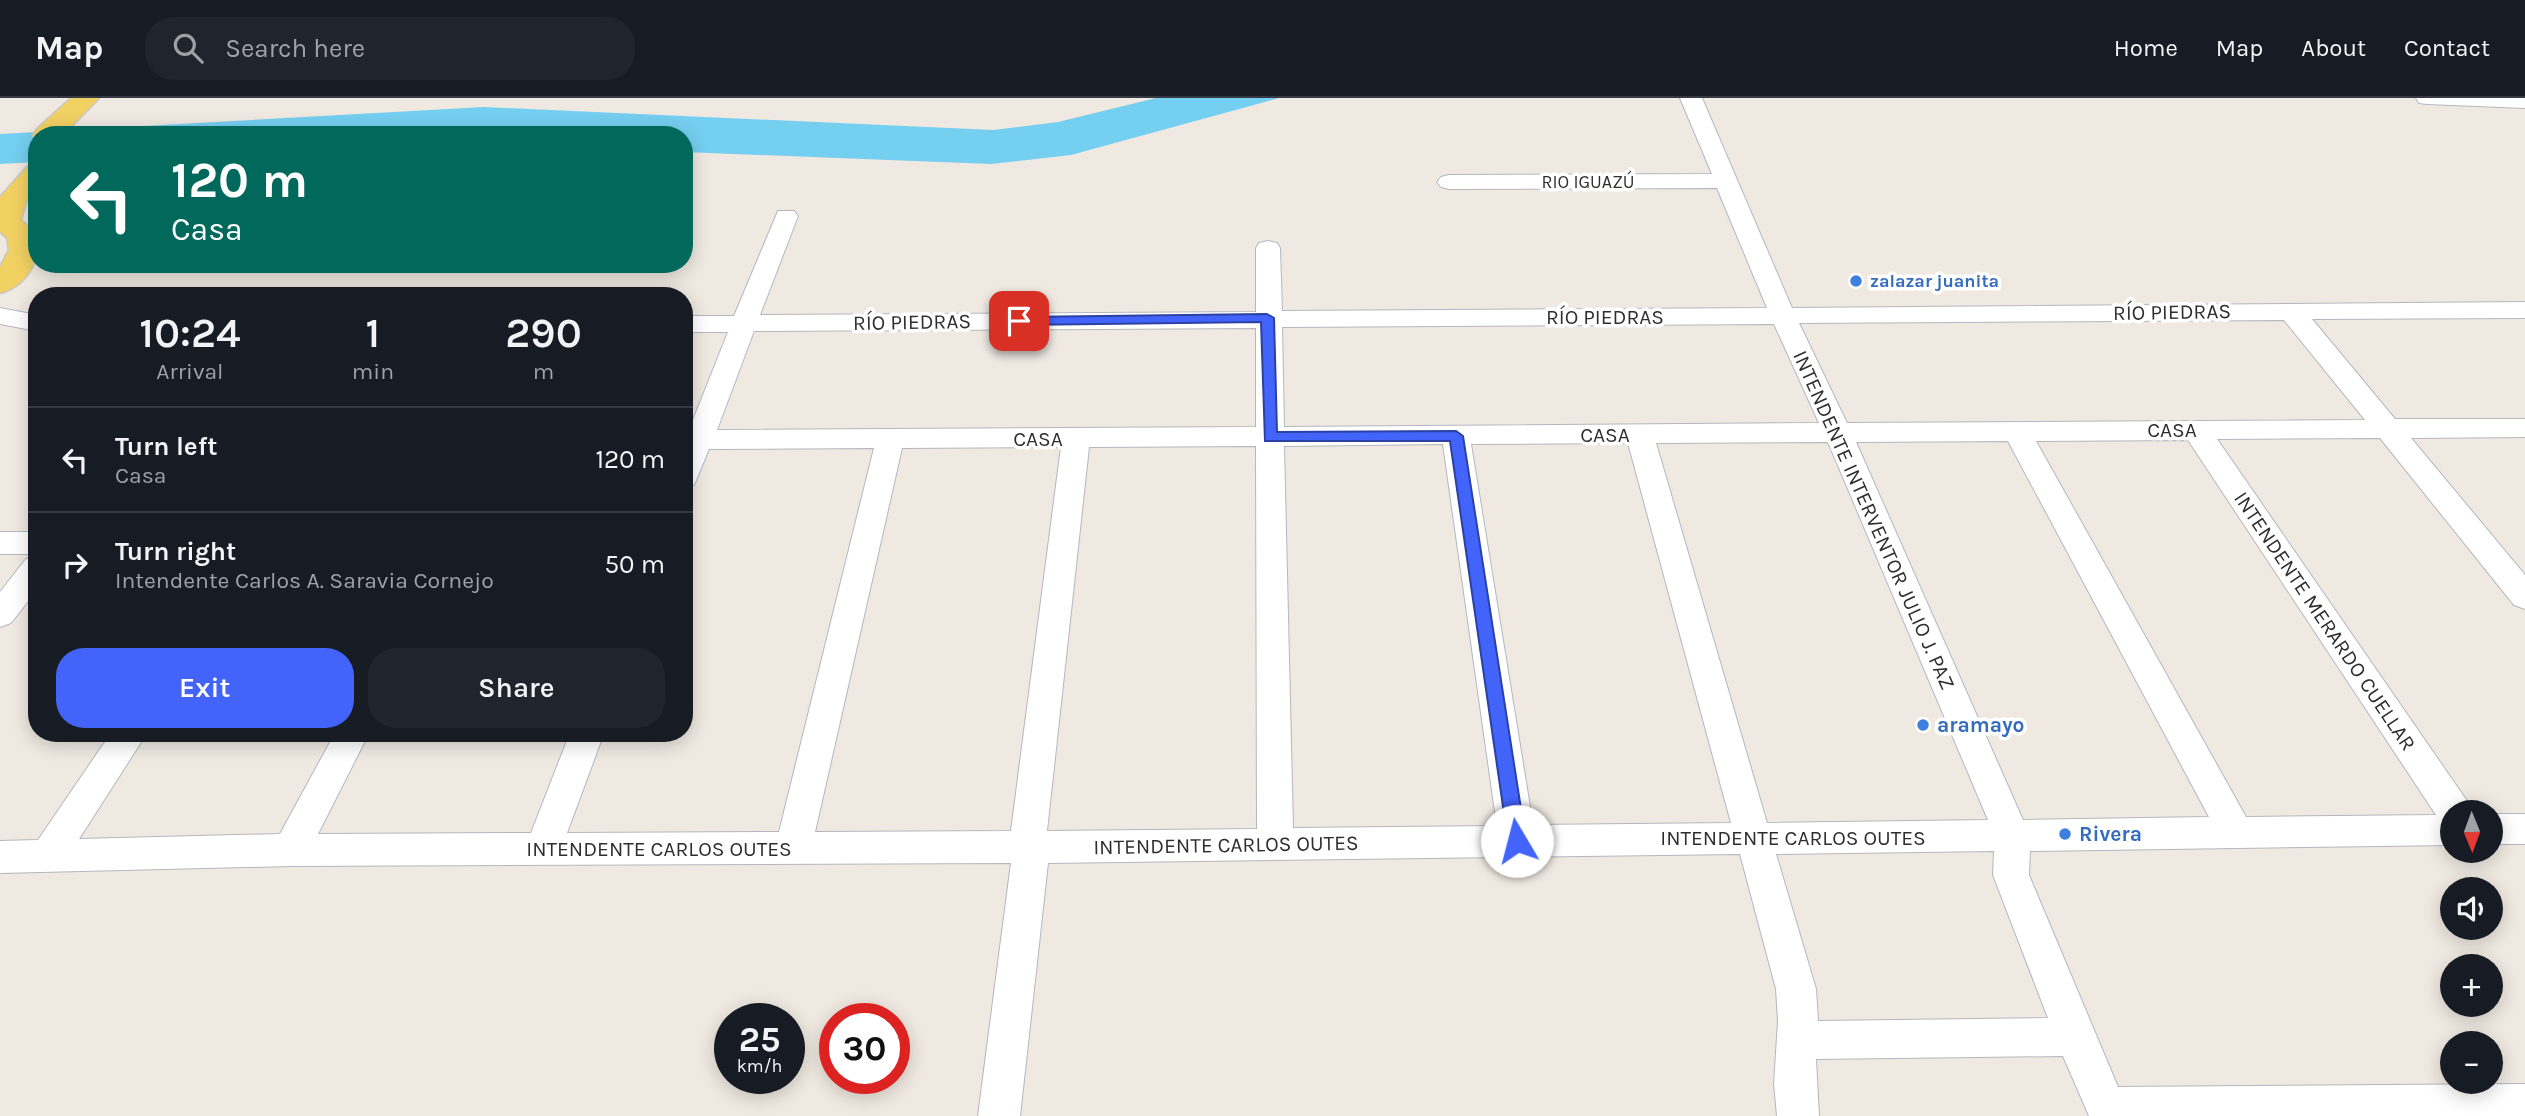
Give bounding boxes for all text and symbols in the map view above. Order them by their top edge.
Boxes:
search box [145,17,635,80]
text: Map [35,29,103,67]
icon: search [169,29,207,67]
text: Search here [225,33,365,64]
text: Home [2114,34,2178,62]
text: Map [2216,34,2263,62]
text: About [2301,34,2366,62]
text: Contact [2404,34,2490,62]
text: 120 m [171,152,308,209]
icon: left [56,154,147,245]
street label: RIO IGUAZÚ [1541,170,1635,193]
text: Casa [171,211,243,248]
place label: zalazar juanita [1870,270,1999,292]
marker: zalazar juanita [1848,273,1864,289]
pin [989,291,1049,351]
street label: RÍO PIEDRAS [2113,299,2231,325]
icon: arrive [1000,302,1038,340]
street label: RÍO PIEDRAS [1546,305,1664,329]
text: 10:24 [139,308,241,358]
text: 1 [366,308,380,358]
text: 290 [505,308,582,358]
street label: RÍO PIEDRAS [853,309,971,335]
street label: INTENDENTE INTERVENTOR JULIO J. PAZ [1788,347,1960,693]
text: Arrival [156,358,224,385]
text: min [352,358,394,385]
text: m [533,358,554,385]
street label: CASA [2147,418,2197,442]
street label: CASA [1580,423,1630,447]
street label: CASA [1013,427,1063,451]
text: Turn left [115,431,217,462]
icon: left [56,441,94,479]
text: 120 m [595,444,665,475]
text: Casa [115,462,167,489]
street label: INTENDENTE MERARDO CUELLAR [2229,487,2421,755]
text: Turn right [115,536,236,567]
icon: right [56,546,94,584]
text: 50 m [604,549,665,580]
text: Intendente Carlos A. Saravia Cornejo [115,567,494,594]
button: Exit [56,648,354,728]
button: Share [368,648,665,728]
place label: aramayo [1937,713,2025,737]
marker: aramayo [1915,717,1931,733]
north arrow [2440,800,2502,863]
map controls [2440,800,2503,1094]
position arrow [1480,804,1554,878]
place label: Rivera [2079,822,2142,846]
street label: INTENDENTE CARLOS OUTES [1660,826,1926,850]
marker: Rivera [2057,826,2073,842]
street label: INTENDENTE CARLOS OUTES [1093,831,1359,859]
street label: INTENDENTE CARLOS OUTES [526,837,792,861]
button: sound [2440,877,2503,940]
button: + [2440,954,2503,1017]
speed limit sign: 30 [819,1003,910,1094]
text: 25 [739,1019,780,1060]
button: − [2440,1031,2503,1094]
text: km/h [737,1055,782,1077]

